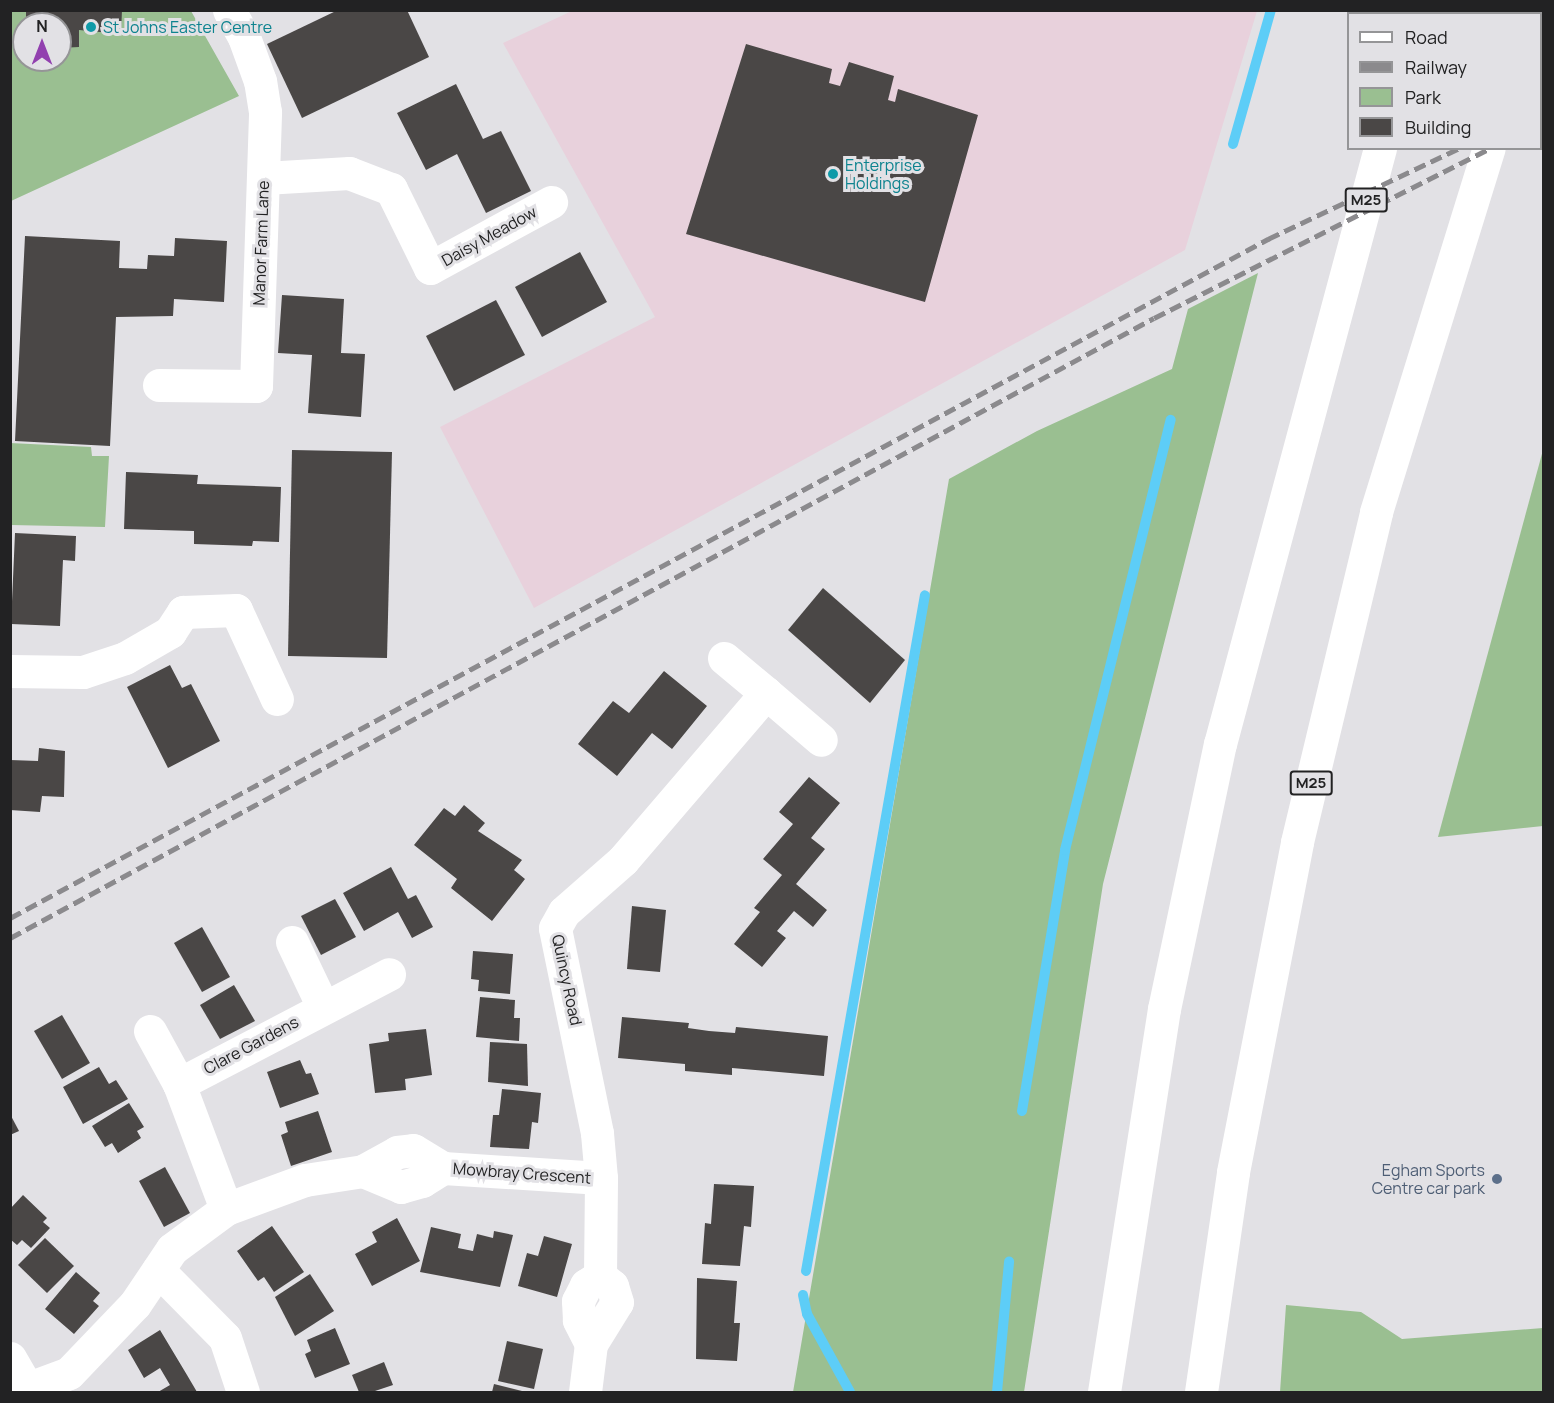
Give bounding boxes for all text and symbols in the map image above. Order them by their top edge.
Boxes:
north arrow [12,12,72,72]
legend [1347,12,1542,150]
text: N [36,15,48,37]
place label: St Johns Easter Centre [103,17,272,37]
marker: St Johns Easter Centre [84,20,98,34]
text: Road [1405,25,1448,49]
text: Railway [1405,55,1467,79]
text: Park [1405,85,1441,109]
text: Building [1405,115,1471,139]
place label: Enterprise Holdings [845,155,922,193]
marker: Enterprise Holdings [826,167,840,181]
street label: Manor Farm Lane [249,180,273,306]
road number: M25 [1344,188,1388,212]
street label: Daisy Meadow [438,202,540,270]
road number: M25 [1288,771,1334,795]
street label: Quincy Road [548,933,586,1027]
street label: Clare Gardens [200,1012,302,1078]
street label: Mowbray Crescent [452,1159,592,1187]
place label: Egham Sports Centre car park [1372,1160,1485,1198]
marker: Egham Sports Centre car park [1490,1172,1504,1186]

